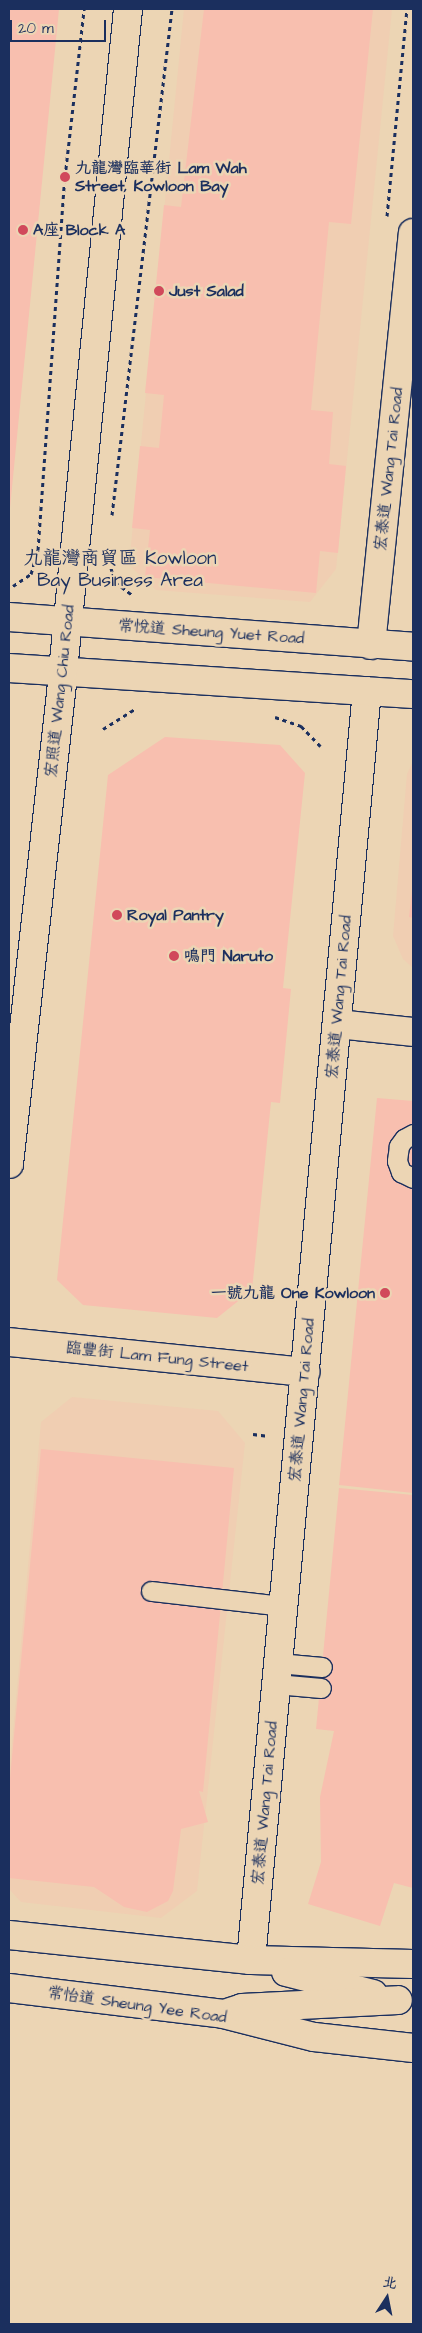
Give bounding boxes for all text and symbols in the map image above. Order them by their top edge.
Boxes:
scale bar [12,10,109,42]
text: 20 m [18,18,54,39]
place label: 九龍灣臨華街 Lam Wah Street, Kowloon Bay [75,158,247,196]
marker: 九龍灣臨華街 Lam Wah Street, Kowloon Bay [59,171,71,183]
place label: A座 Block A [33,220,125,240]
marker: A座 Block A [17,224,29,236]
place label: Just Salad [169,281,244,301]
marker: Just Salad [153,285,165,297]
street label: 宏泰道 Wang Tai Road [371,386,407,552]
district label: 九龍灣商貿區 Kowloon Bay Business Area [23,548,217,592]
street label: 宏照道 Wang Chiu Road [41,604,79,778]
street label: 常悅道 Sheung Yuet Road [117,616,305,648]
place label: Royal Pantry [127,905,224,925]
marker: Royal Pantry [111,909,123,921]
street label: 宏泰道 Wang Tai Road [322,915,356,1079]
place label: 鳴門 Naruto [184,946,273,966]
marker: 鳴門 Naruto [168,950,180,962]
place label: 一號九龍 One Kowloon [211,1283,375,1303]
marker: 一號九龍 One Kowloon [379,1287,391,1299]
street label: 宏泰道 Wang Tai Road [285,1318,319,1482]
street label: 臨豐街 Lam Fung Street [65,1338,249,1376]
street label: 宏泰道 Wang Tai Road [248,1721,282,1885]
street label: 常怡道 Sheung Yee Road [46,1983,228,2027]
text: 北 [381,2272,399,2294]
north arrow [362,2273,412,2323]

